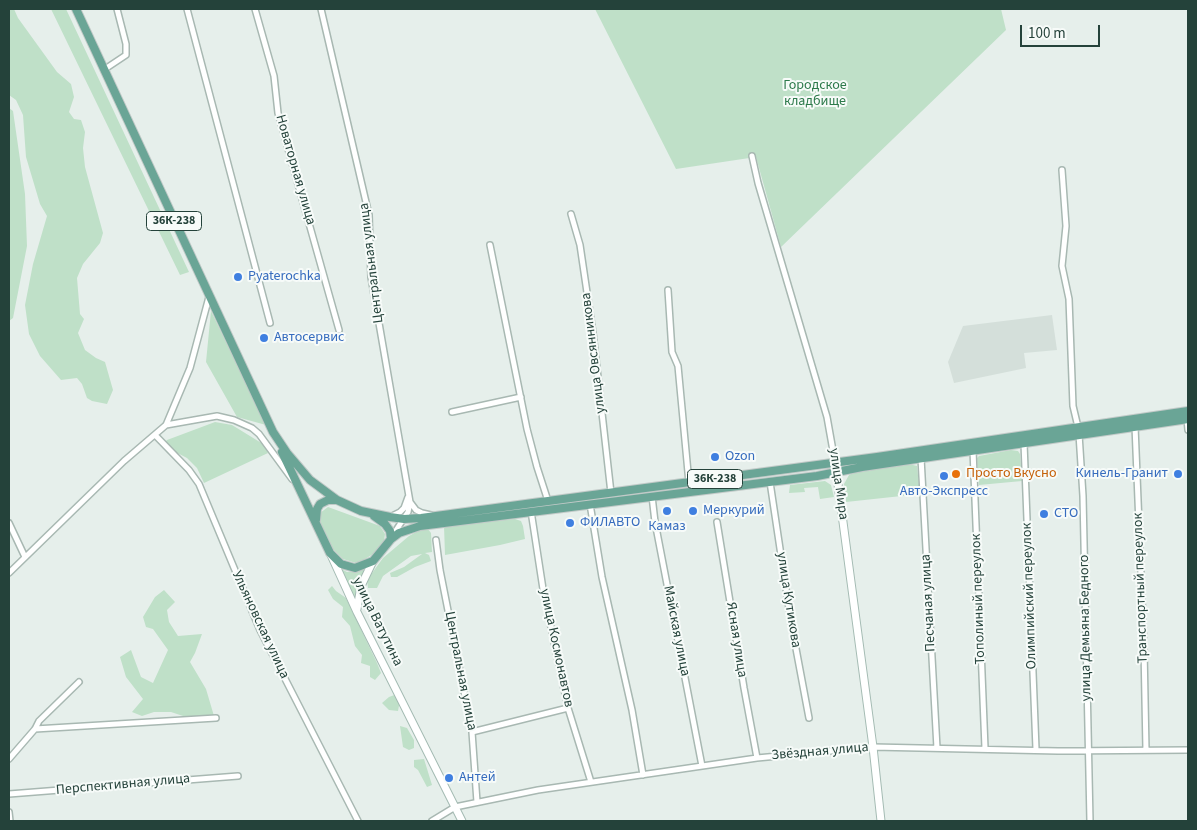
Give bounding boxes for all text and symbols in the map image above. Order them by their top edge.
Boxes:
scale bar [1022,15,1102,47]
text: 100 m [1028,23,1066,44]
park label: Городское кладбище [783,78,847,110]
street label: Новаторная улица [271,113,319,227]
street label: Центральная улица [356,202,388,324]
road number: 36К-238 [146,212,202,230]
place label: Pyaterochka [248,269,321,285]
marker: Pyaterochka [232,271,244,283]
street label: улица Овсянникова [578,292,610,414]
place label: Автосервис [274,330,344,346]
marker: Автосервис [258,332,270,344]
street label: улица Мира [825,447,851,521]
place label: Ozon [725,449,755,465]
marker: Ozon [709,451,721,463]
place label: Просто Вкусно [966,466,1057,482]
place label: Кинель-Гранит [1076,466,1168,482]
marker: Просто Вкусно [950,468,962,480]
marker: Кинель-Гранит [1172,468,1184,480]
road number: 36К-238 [688,469,742,488]
marker: Авто-Экспресс [938,470,950,482]
place label: Авто-Экспресс [900,484,988,500]
place label: Меркурий [703,503,765,519]
marker: Камаз [661,505,673,517]
marker: Меркурий [687,505,699,517]
place label: СТО [1054,506,1078,522]
marker: СТО [1038,508,1050,520]
street label: Транспортный переулок [1130,512,1152,664]
place label: ФИЛАВТО [580,515,640,531]
marker: ФИЛАВТО [564,517,576,529]
place label: Камаз [648,519,686,535]
street label: Олимпийский переулок [1019,522,1041,670]
street label: Тополиный переулок [968,533,990,665]
street label: улица Кутикова [772,551,804,649]
street label: Песчаная улица [918,554,940,652]
street label: улица Демьяна Бедного [1076,554,1096,702]
street label: Ульяновская улица [228,568,292,682]
street label: улица Ватутина [348,575,406,669]
street label: Майская улица [659,584,693,678]
street label: улица Космонавтов [535,587,577,709]
street label: Ясная улица [722,601,750,679]
street label: Центральная улица [440,610,480,732]
street label: Звёздная улица [771,739,869,765]
place label: Антей [459,770,496,786]
street label: Перспективная улица [55,771,191,799]
marker: Антей [443,772,455,784]

